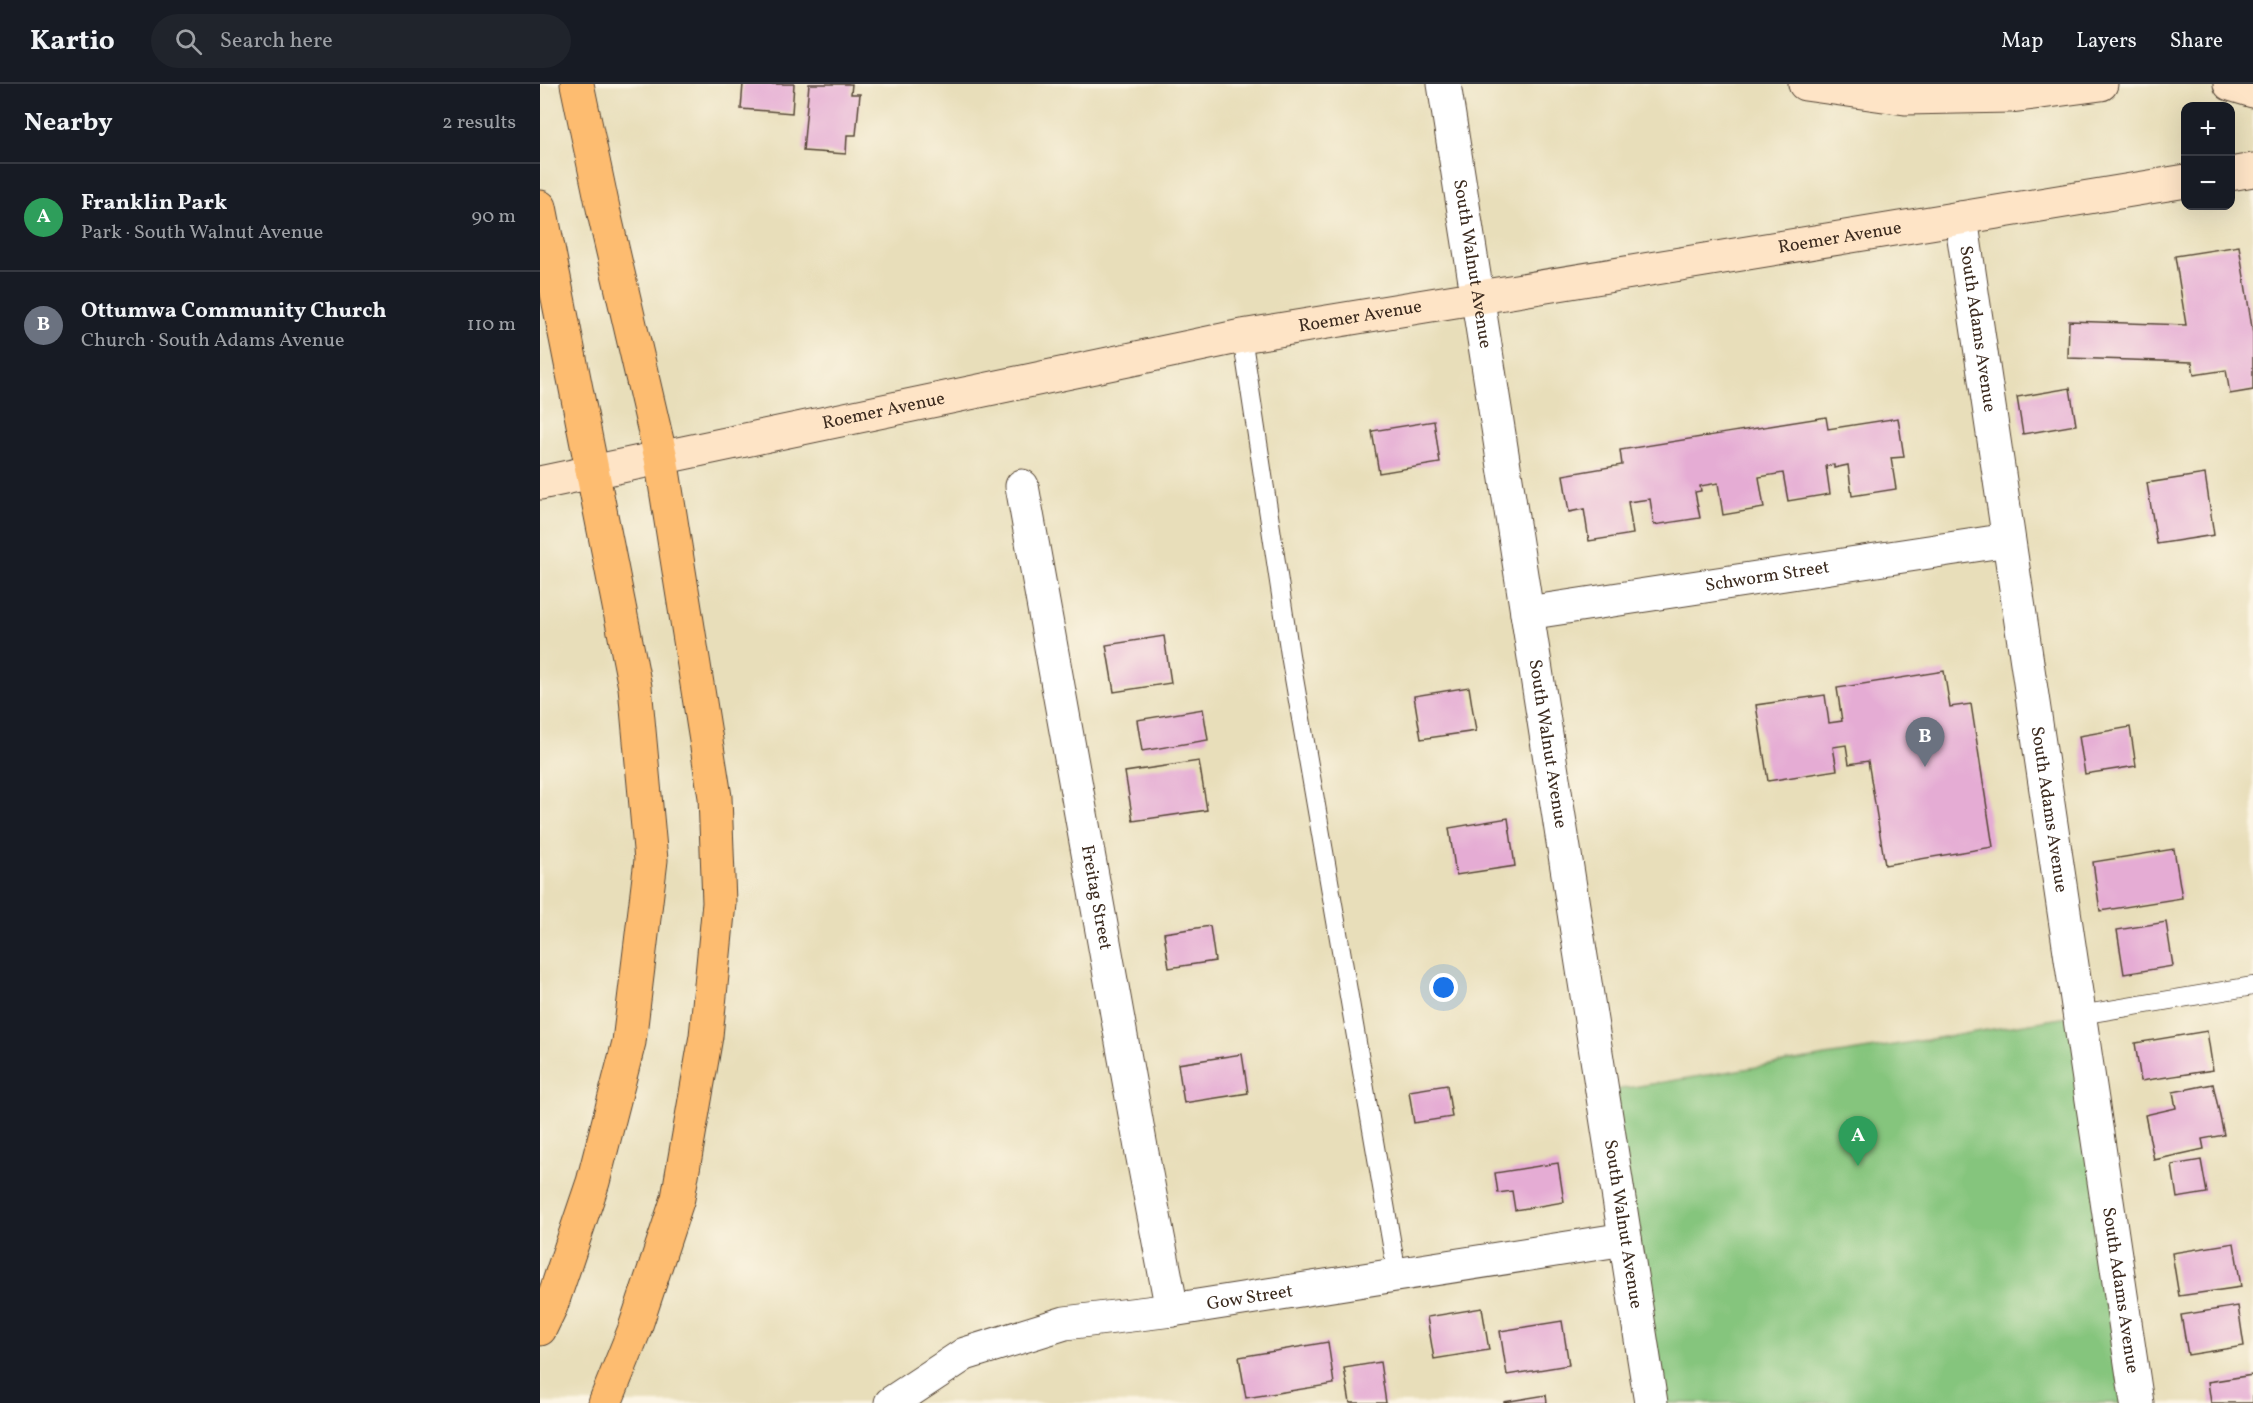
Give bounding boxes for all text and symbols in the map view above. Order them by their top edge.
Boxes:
search box [151,14,571,68]
text: Kartio [30,22,115,61]
icon: search [172,25,205,58]
text: Search here [220,26,333,57]
text: Map [2001,27,2043,56]
text: Layers [2076,27,2137,56]
text: Share [2170,27,2223,56]
map controls [2181,102,2235,210]
button: + [2181,102,2235,156]
text: Nearby [24,105,113,141]
text: 2 results [442,109,516,137]
button: − [2181,156,2235,210]
street label: South Walnut Avenue [1447,178,1498,350]
text: Franklin Park [81,188,227,219]
text: A [36,203,51,231]
text: 90 m [472,203,516,231]
street label: Roemer Avenue [1776,215,1903,260]
text: Park · South Walnut Avenue [81,219,323,247]
street label: South Adams Avenue [1953,244,2002,414]
street label: Roemer Avenue [1297,294,1424,339]
text: Ottumwa Community Church [81,296,387,327]
text: B [37,311,50,339]
text: 110 m [467,311,516,339]
text: Church · South Adams Avenue [81,327,344,355]
street label: Roemer Avenue [820,386,947,436]
street label: Schworm Street [1703,555,1831,598]
street label: South Walnut Avenue [1522,658,1573,830]
pin: B [1906,718,1944,767]
street label: South Adams Avenue [2024,725,2074,894]
street label: Freitag Street [1074,843,1118,952]
your location [1429,973,1458,1002]
pin: A [1838,1116,1878,1166]
street label: South Walnut Avenue [1597,1138,1648,1310]
street label: South Adams Avenue [2096,1205,2145,1375]
street label: Gow Street [1205,1279,1295,1317]

